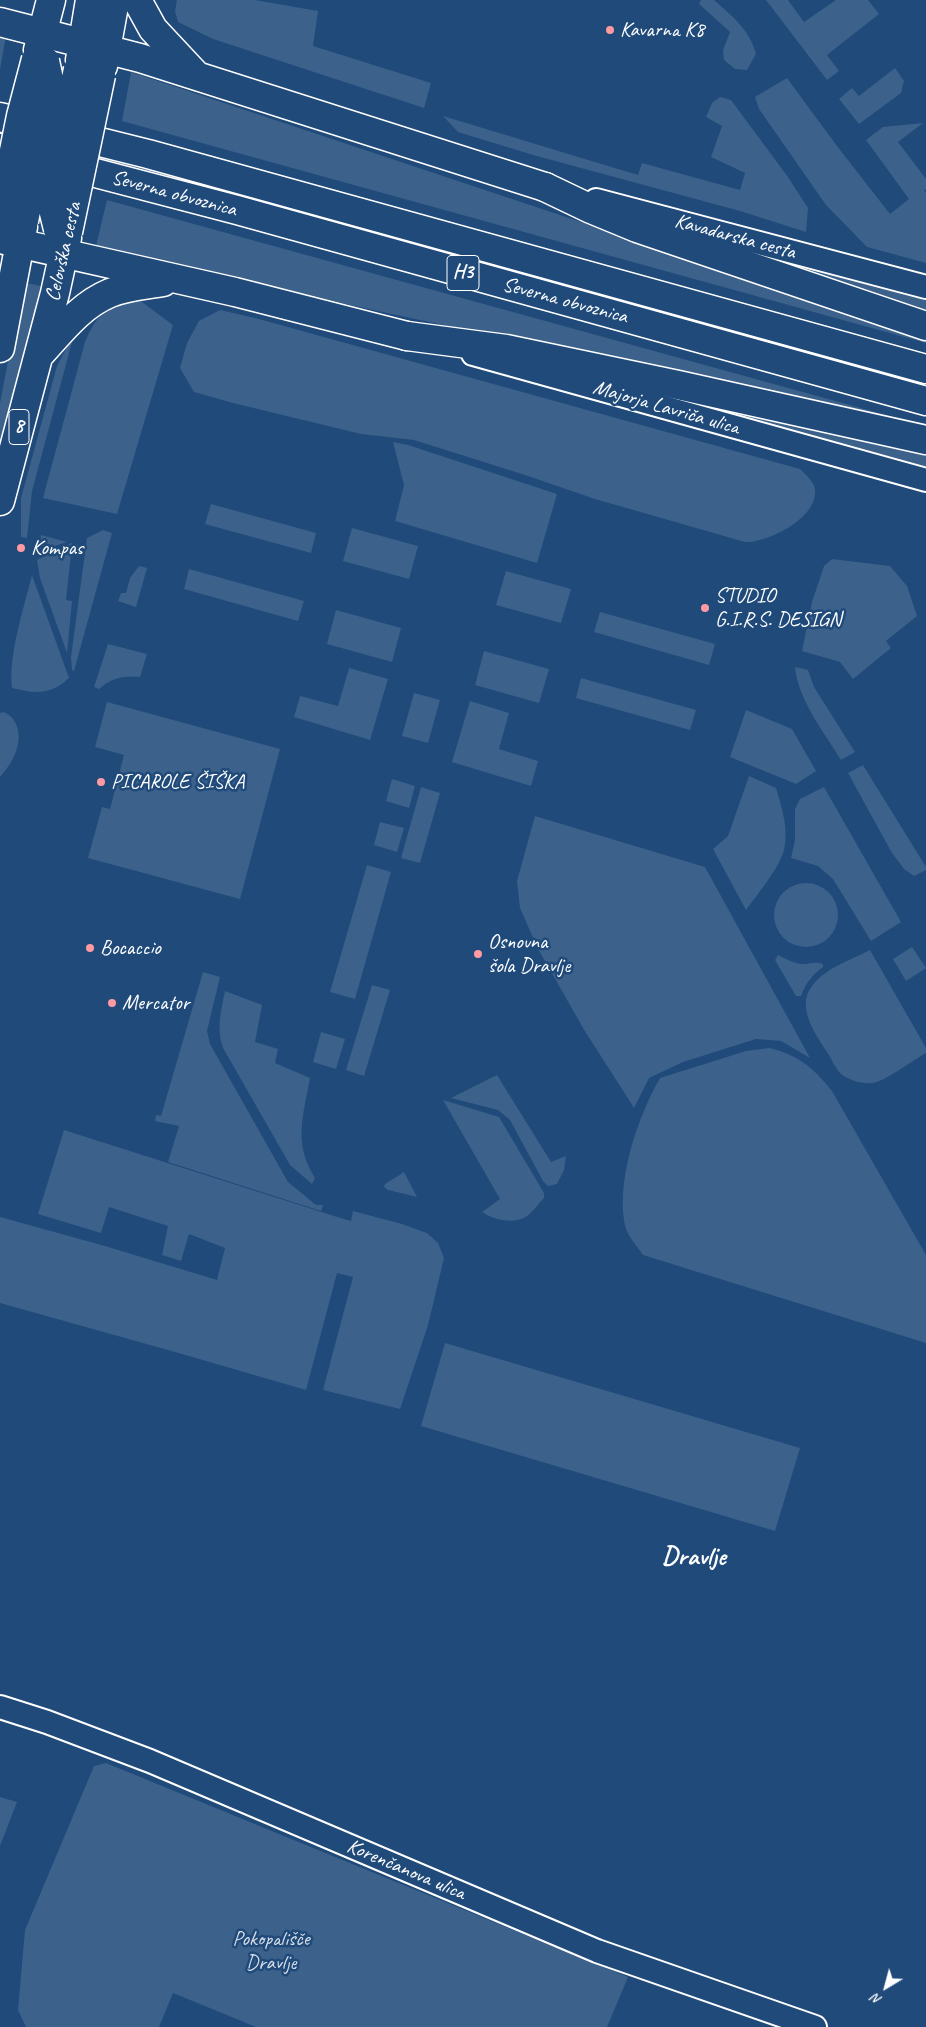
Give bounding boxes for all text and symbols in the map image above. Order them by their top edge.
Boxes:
place label: Kavarna K8 [620,17,704,43]
marker: Kavarna K8 [604,24,616,36]
street label: Severna obvoznica [109,165,239,223]
street label: Celovška cesta [40,200,88,304]
street label: Kavadarska cesta [672,209,798,265]
road number: H3 [447,256,479,290]
street label: Severna obvoznica [500,272,630,330]
street label: Majorja Lavriča ulica [590,375,742,441]
road number: 8 [9,410,29,444]
place label: Kompas [31,535,83,561]
marker: Kompas [15,542,27,554]
place label: STUDIO G.I.R.S. DESIGN [715,583,841,633]
marker: STUDIO G.I.R.S. DESIGN [699,602,711,614]
place label: PICAROLE ŠIŠKA [111,769,244,795]
marker: PICAROLE ŠIŠKA [95,776,107,788]
place label: Osnovna šola Dravlje [488,929,570,979]
place label: Bocaccio [100,935,161,961]
marker: Bocaccio [84,942,96,954]
marker: Osnovna šola Dravlje [472,948,484,960]
place label: Mercator [122,990,189,1016]
marker: Mercator [106,997,118,1009]
district label: Dravlje [662,1541,726,1573]
street label: Korenčanova ulica [343,1834,469,1906]
park label: Pokopališče Dravlje [232,1926,310,1976]
north arrow [861,1962,911,2012]
text: N [868,1990,885,2009]

